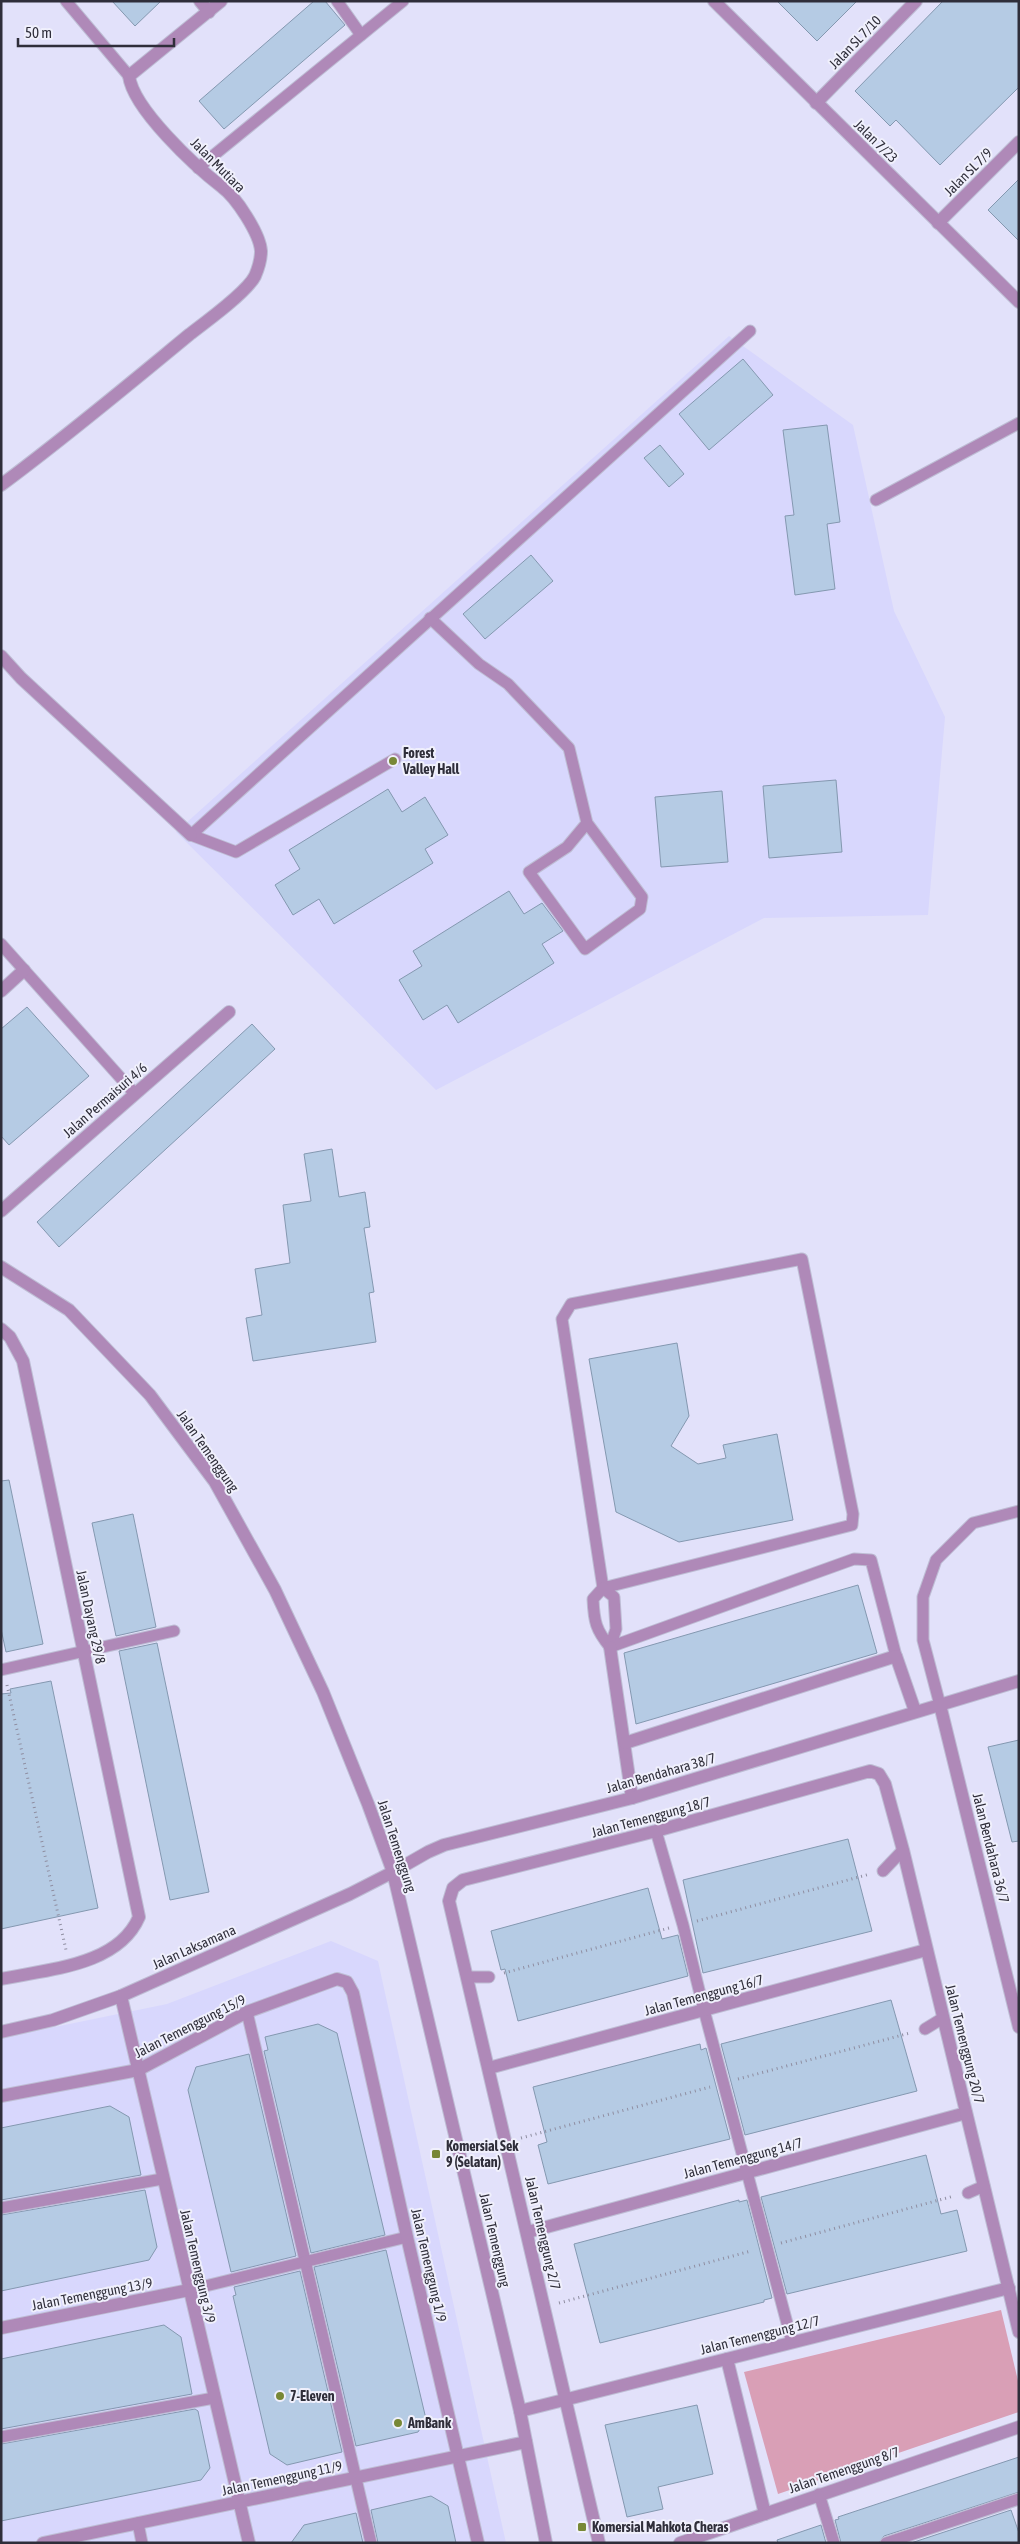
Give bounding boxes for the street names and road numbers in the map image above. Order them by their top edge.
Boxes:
street label: Jalan SL 7/10 [826,12,885,72]
street label: Jalan 7/23 [851,116,901,166]
street label: Jalan Mutiara [188,135,248,195]
street label: Jalan SL 7/9 [941,145,995,199]
street label: Jalan Permaisuri 4/6 [60,1059,150,1141]
street label: Jalan Temenggung [174,1407,242,1495]
street label: Jalan Dayang 29/8 [73,1569,109,1666]
street label: Jalan Bendahara 38/7 [605,1750,717,1796]
street label: Jalan Bendahara 36/7 [970,1791,1012,1905]
street label: Jalan Temenggung 18/7 [590,1793,712,1841]
street label: Jalan Temenggung [375,1798,419,1894]
street label: Jalan Laksamana [150,1922,238,1972]
street label: Jalan Temenggung 16/7 [643,1971,765,2019]
street label: Jalan Temenggung 20/7 [942,1983,988,2105]
street label: Jalan Temenggung 15/9 [132,1991,248,2061]
street label: Jalan Temenggung 14/7 [682,2134,804,2182]
street label: Jalan Temenggung 2/7 [522,2175,564,2291]
street label: Jalan Temenggung [476,2191,514,2289]
street label: Jalan Temenggung 1/9 [408,2207,450,2323]
street label: Jalan Temenggung 3/9 [177,2208,219,2324]
street label: Jalan Temenggung 13/9 [30,2274,154,2314]
street label: Jalan Temenggung 12/7 [699,2312,821,2358]
street label: Jalan Temenggung 8/7 [787,2444,901,2496]
street label: Jalan Temenggung 11/9 [220,2457,344,2499]

